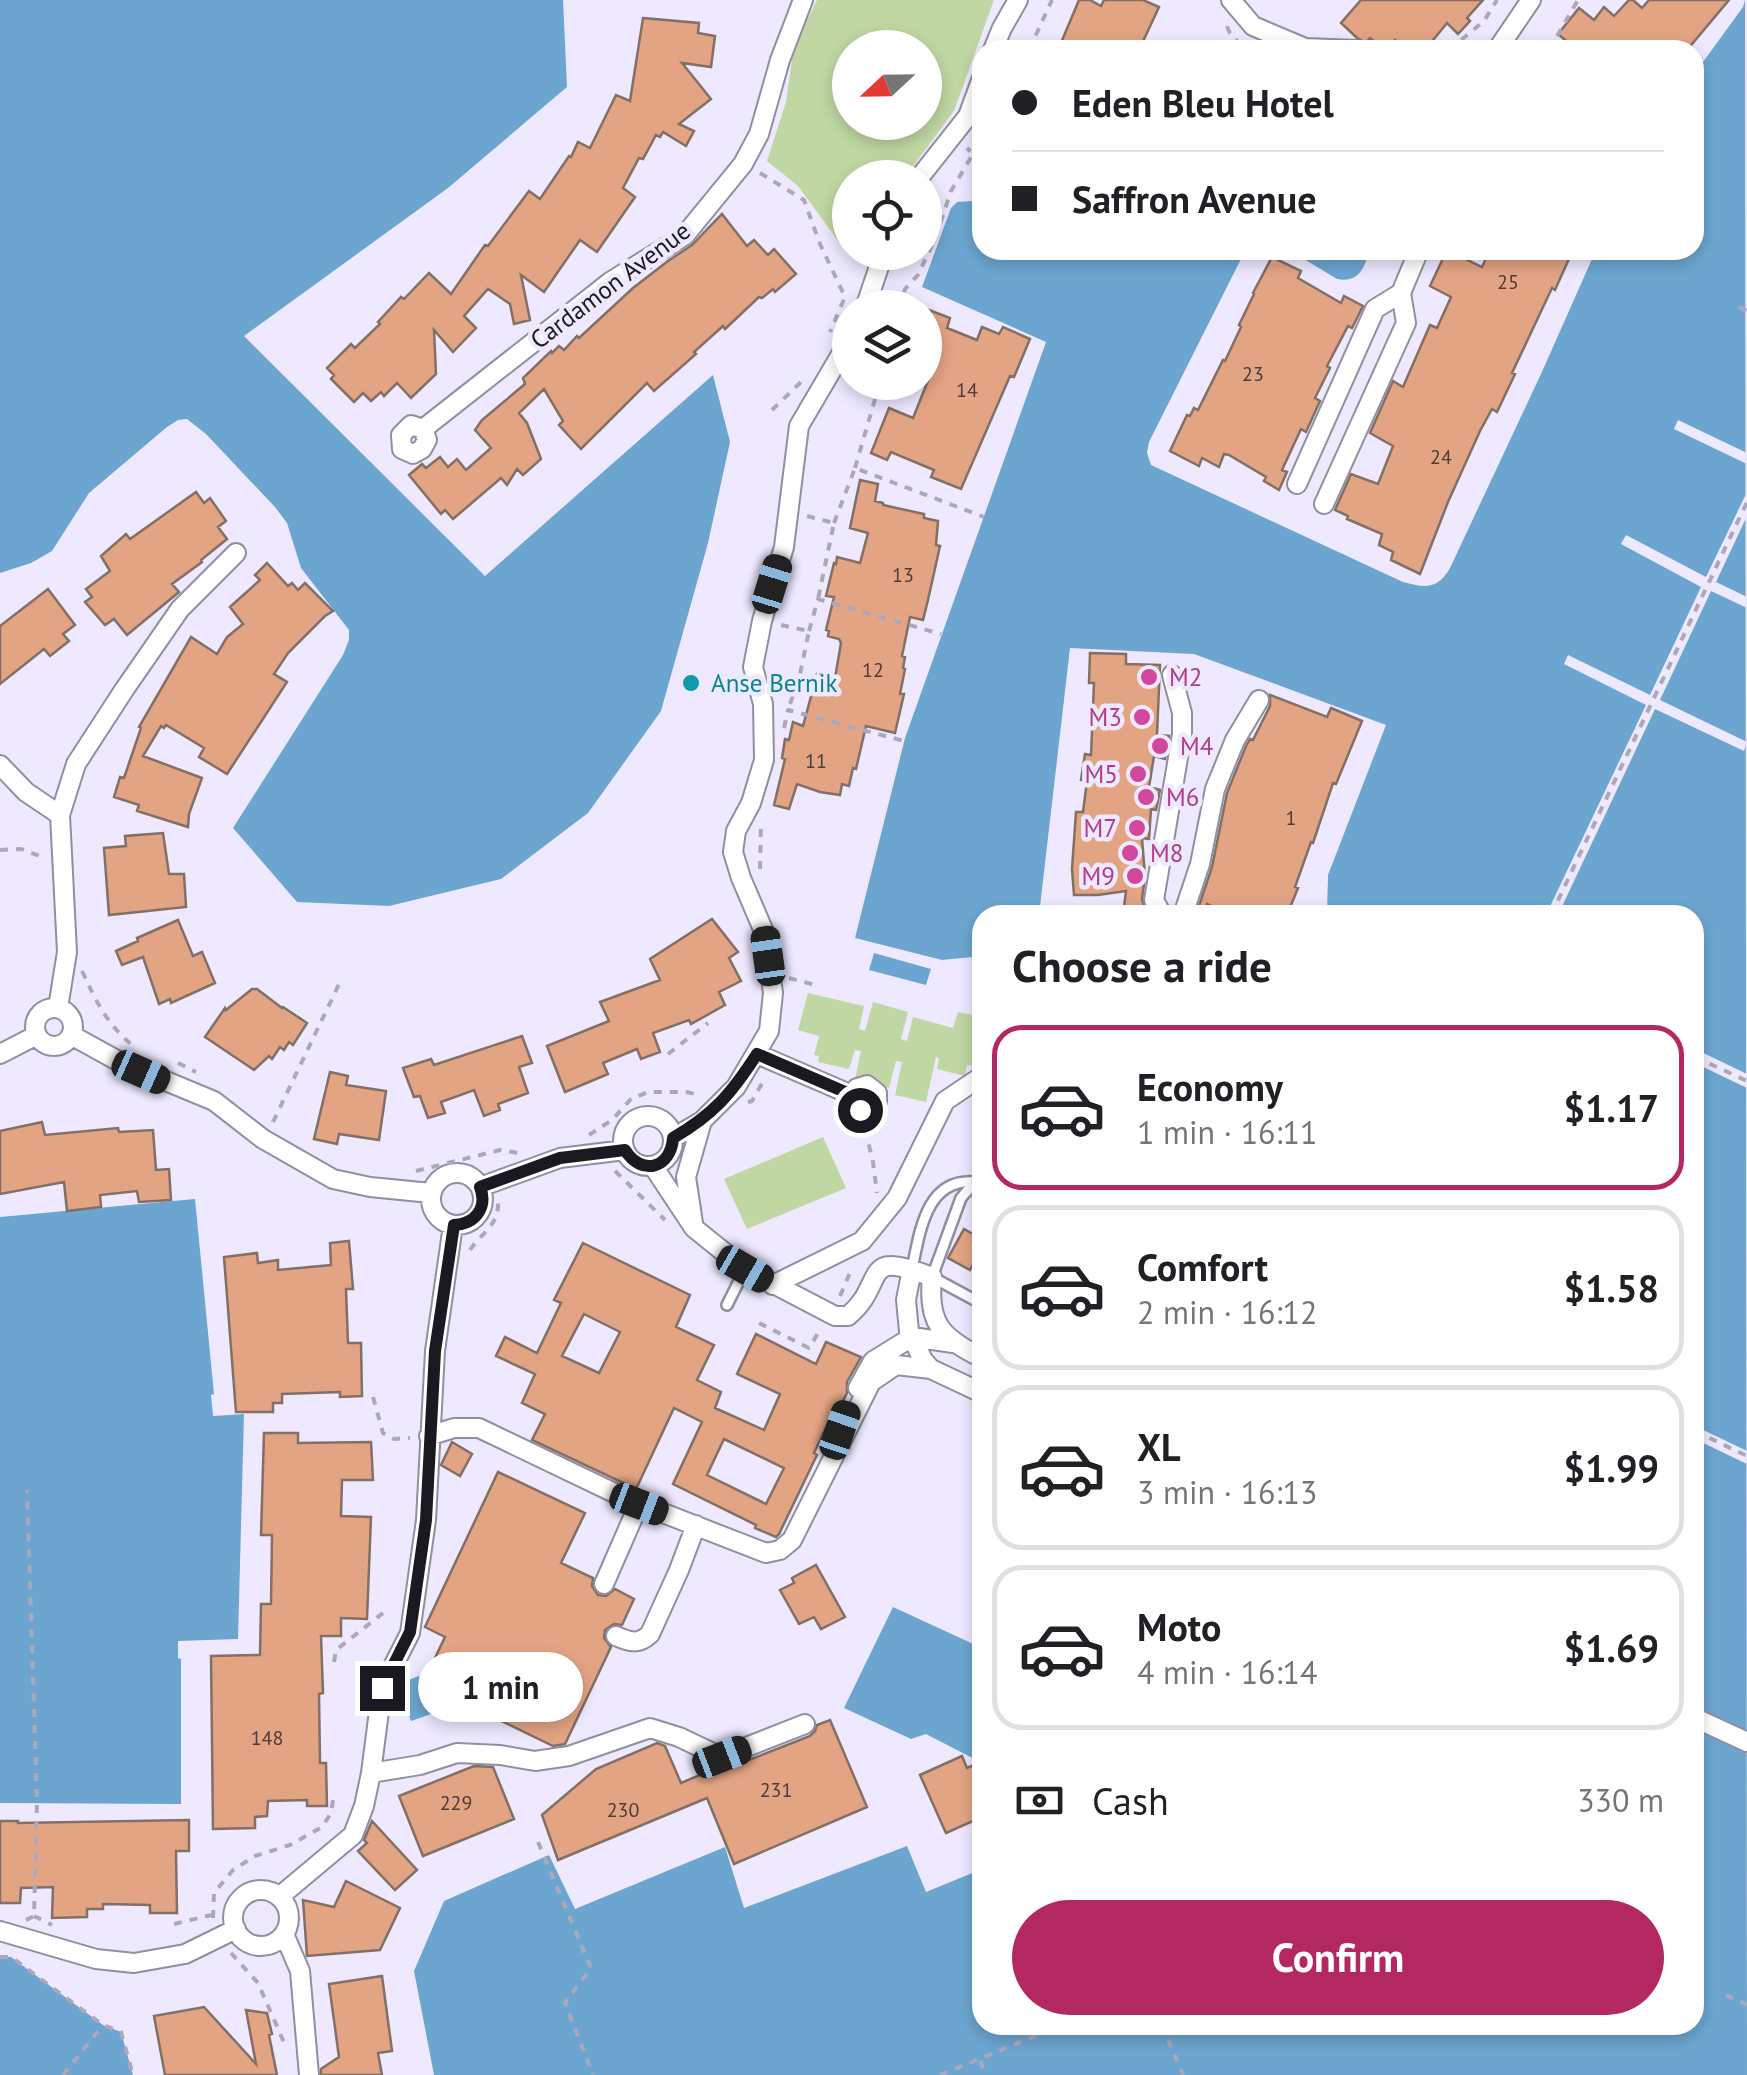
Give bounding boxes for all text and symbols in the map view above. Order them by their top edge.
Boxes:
north arrow [832,30,942,140]
map controls [832,30,942,400]
text: Eden Bleu Hotel [1072,78,1334,127]
button: locate [832,160,942,270]
text: Saffron Avenue [1072,174,1316,223]
street label: Cardamon Avenue [524,214,696,356]
house number: 25 [1497,269,1519,295]
button: layers [832,290,942,400]
house number: 23 [1242,361,1264,387]
house number: 14 [956,377,978,403]
house number: 24 [1430,444,1452,470]
car [749,551,795,617]
house number: 13 [892,562,914,588]
house number: 12 [862,657,884,683]
place label: M2 [1169,661,1202,693]
marker: M2 [1138,666,1160,688]
place label: Anse Bernik [711,667,837,699]
marker: Anse Bernik [680,672,702,694]
place label: M3 [1089,701,1122,733]
marker: M3 [1131,706,1153,728]
place label: M4 [1180,730,1214,762]
marker: M4 [1149,735,1171,757]
house number: 11 [805,748,827,774]
place label: M5 [1085,758,1118,790]
marker: M5 [1127,763,1149,785]
place label: M6 [1166,781,1199,813]
marker: M6 [1135,786,1157,808]
house number: 1 [1286,805,1296,831]
place label: M7 [1084,812,1117,844]
marker: M7 [1126,817,1148,839]
place label: M8 [1150,837,1183,869]
marker: M8 [1119,842,1141,864]
place label: M9 [1082,860,1115,892]
marker: M9 [1124,865,1146,887]
car [749,924,787,988]
text: Choose a ride [1012,936,1272,994]
car [107,1046,175,1098]
text: Economy [1137,1062,1283,1111]
icon: car [1017,1063,1107,1153]
text: $1.17 [1563,1083,1659,1132]
route start [838,1088,883,1133]
text: 1 min · 16:11 [1137,1111,1317,1153]
car [712,1241,778,1297]
text: Comfort [1137,1242,1268,1291]
icon: car [1017,1243,1107,1333]
text: $1.58 [1563,1263,1659,1312]
text: 2 min · 16:12 [1137,1291,1317,1333]
car [816,1397,864,1463]
text: XL [1137,1422,1181,1471]
icon: car [1017,1423,1107,1513]
text: $1.99 [1563,1443,1659,1492]
text: 3 min · 16:13 [1137,1471,1317,1513]
car [606,1479,672,1529]
text: Moto [1137,1602,1221,1651]
icon: car [1017,1603,1107,1693]
text: $1.69 [1563,1623,1659,1672]
text: 4 min · 16:14 [1137,1651,1317,1693]
callout: 1 min [417,1653,582,1723]
route end [360,1666,405,1711]
text: 1 min [461,1666,540,1708]
house number: 148 [251,1725,283,1751]
car [689,1732,755,1782]
icon: cash [1012,1773,1067,1828]
text: Cash [1092,1776,1169,1825]
house number: 231 [760,1777,792,1803]
text: 330 m [1577,1779,1664,1821]
house number: 229 [440,1790,472,1816]
house number: 230 [607,1797,639,1823]
button: Confirm [1012,1900,1664,2015]

